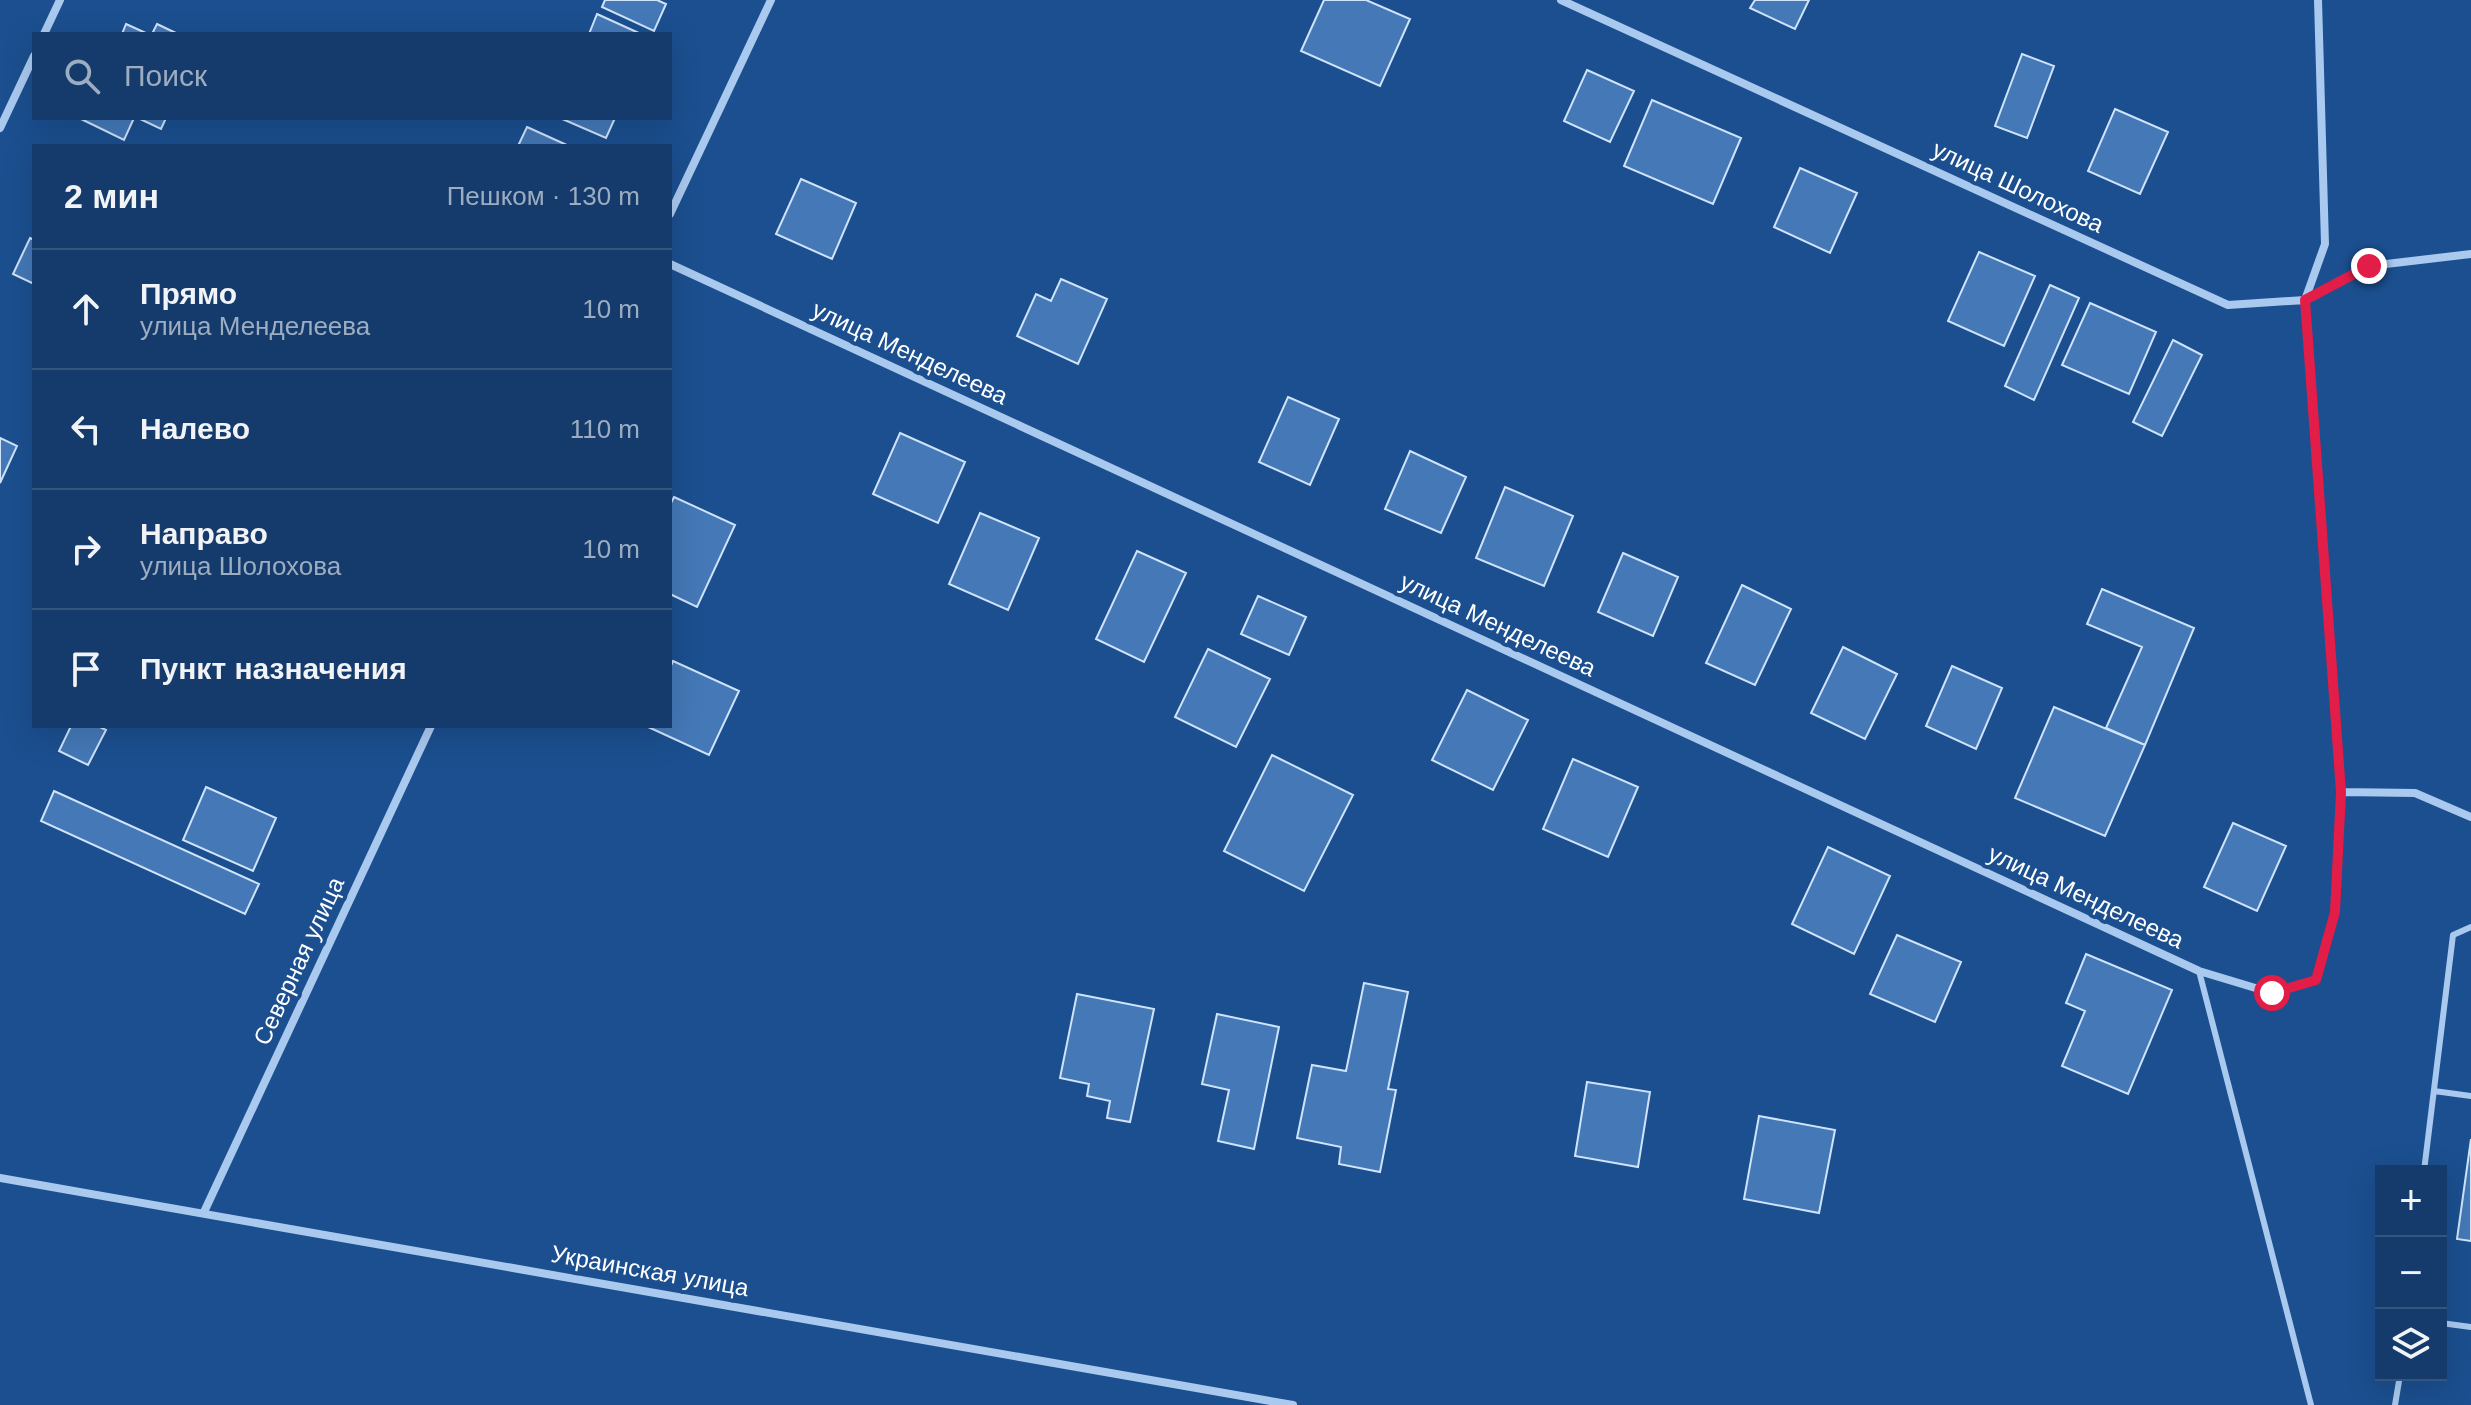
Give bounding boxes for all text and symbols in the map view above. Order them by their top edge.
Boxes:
search box [32,32,672,120]
icon: search [60,54,104,98]
text: Поиск [124,59,207,92]
street label: улица Шолохова [1928,135,2109,238]
text: 2 мин [64,177,159,215]
text: Пешком · 130 m [447,181,640,211]
route end [2351,248,2387,284]
text: Прямо [140,277,237,310]
icon: ahead [64,287,108,331]
text: 10 m [582,294,640,324]
street label: улица Менделеева [808,295,1013,410]
text: улица Менделеева [140,311,370,341]
icon: left [64,407,108,451]
text: Налево [140,412,250,445]
text: 110 m [570,414,640,444]
text: Направо [140,517,268,550]
icon: right [64,527,108,571]
text: 10 m [582,534,640,564]
text: улица Шолохова [140,551,341,581]
street label: улица Менделеева [1396,567,1601,682]
icon: arrive [64,647,108,691]
text: Пункт назначения [140,652,407,685]
street label: улица Менделеева [1984,839,2189,954]
street label: Северная улица [248,872,350,1049]
route start [2254,975,2290,1011]
map controls [2375,1165,2447,1381]
button: + [2375,1165,2447,1237]
button: − [2375,1237,2447,1309]
street label: Украинская улица [549,1240,752,1301]
button: layers [2375,1309,2447,1381]

